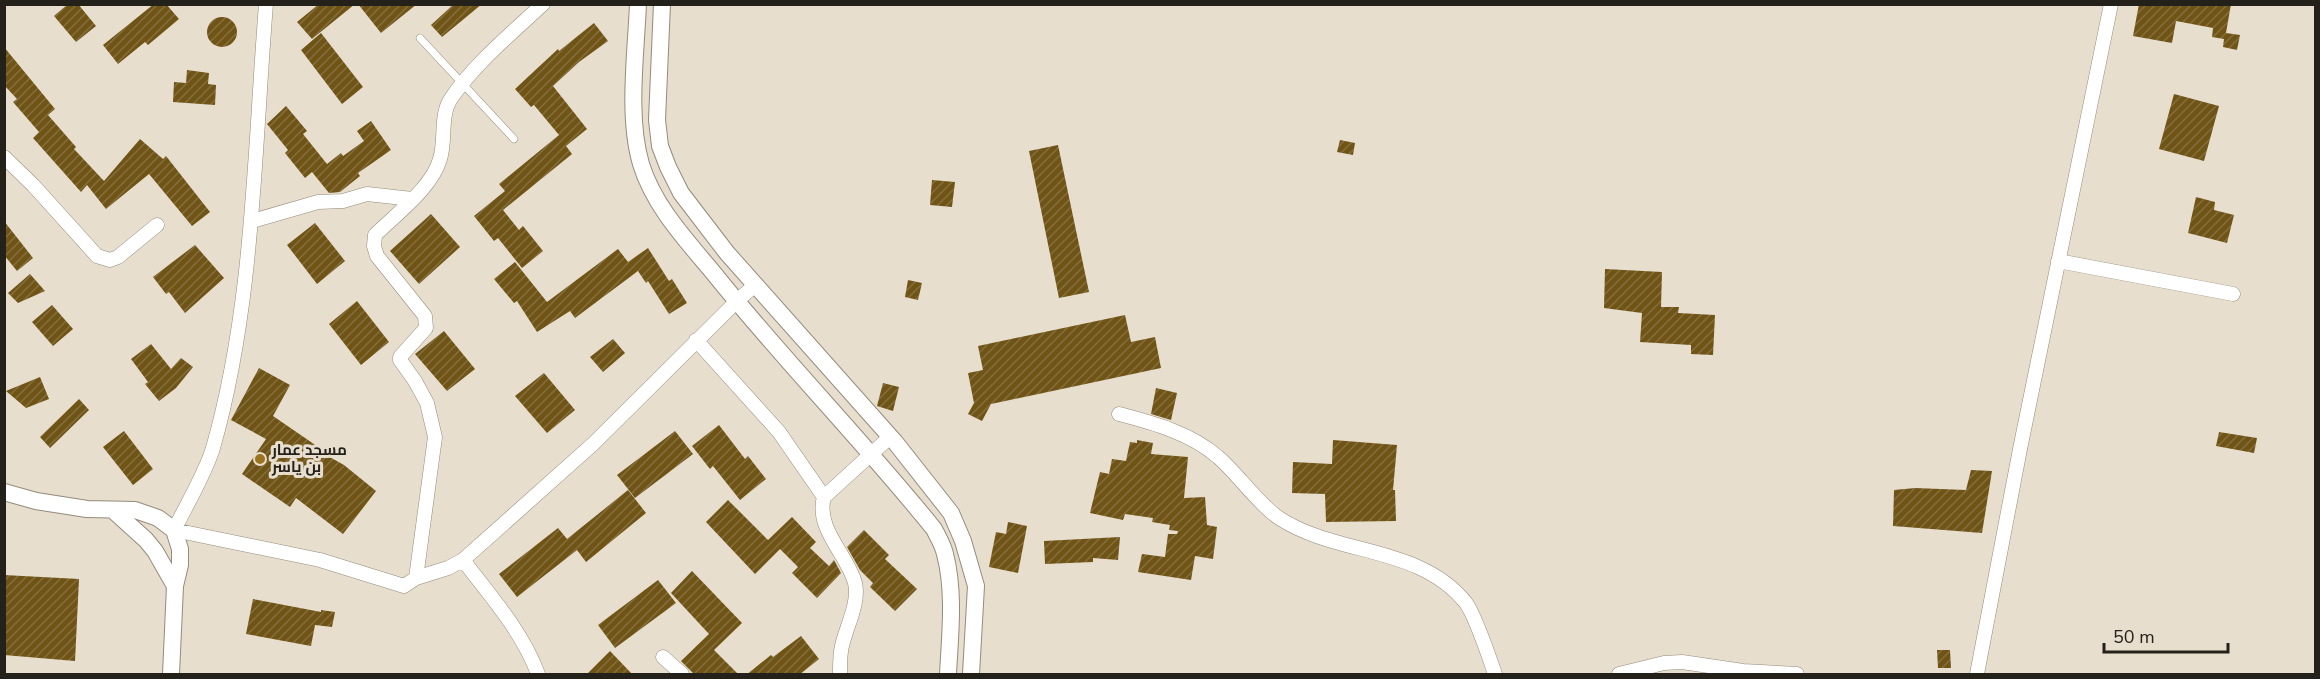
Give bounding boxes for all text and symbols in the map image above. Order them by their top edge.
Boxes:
place label: مسجد عمار بن ياسر [271,440,347,477]
marker: مسجد عمار بن ياسر [253,452,267,466]
scale bar [2104,616,2228,654]
text: 50 m [2113,625,2155,649]

